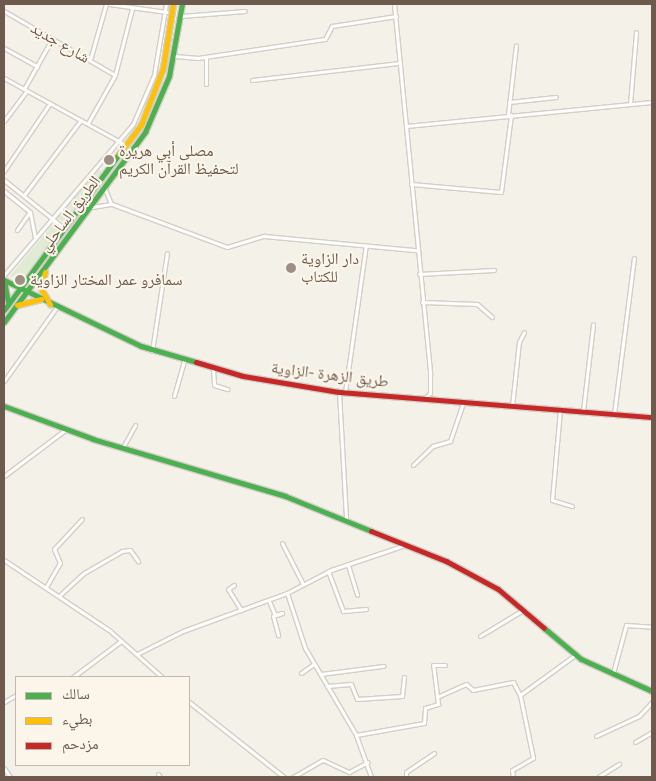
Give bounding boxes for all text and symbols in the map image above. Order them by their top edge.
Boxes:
street label: شارع جديد [27,18,93,68]
place label: مصلى أبي هريرة لتحفيظ القرآن الكريم [119,141,239,179]
marker: مصلى أبي هريرة لتحفيظ القرآن الكريم [103,154,115,166]
street label: الطريق الساحلي [35,172,105,256]
place label: دار الزاوية للكتاب [301,249,359,287]
marker: دار الزاوية للكتاب [285,262,297,274]
place label: سمافرو عمر المختار الزاوية [30,270,183,290]
marker: سمافرو عمر المختار الزاوية [14,274,26,286]
street label: طريق الزهرة -الزاوية [270,358,390,392]
legend [15,676,190,766]
text: سالك [62,685,90,703]
text: بطيء [62,710,92,728]
text: مزدحم [62,735,99,753]

